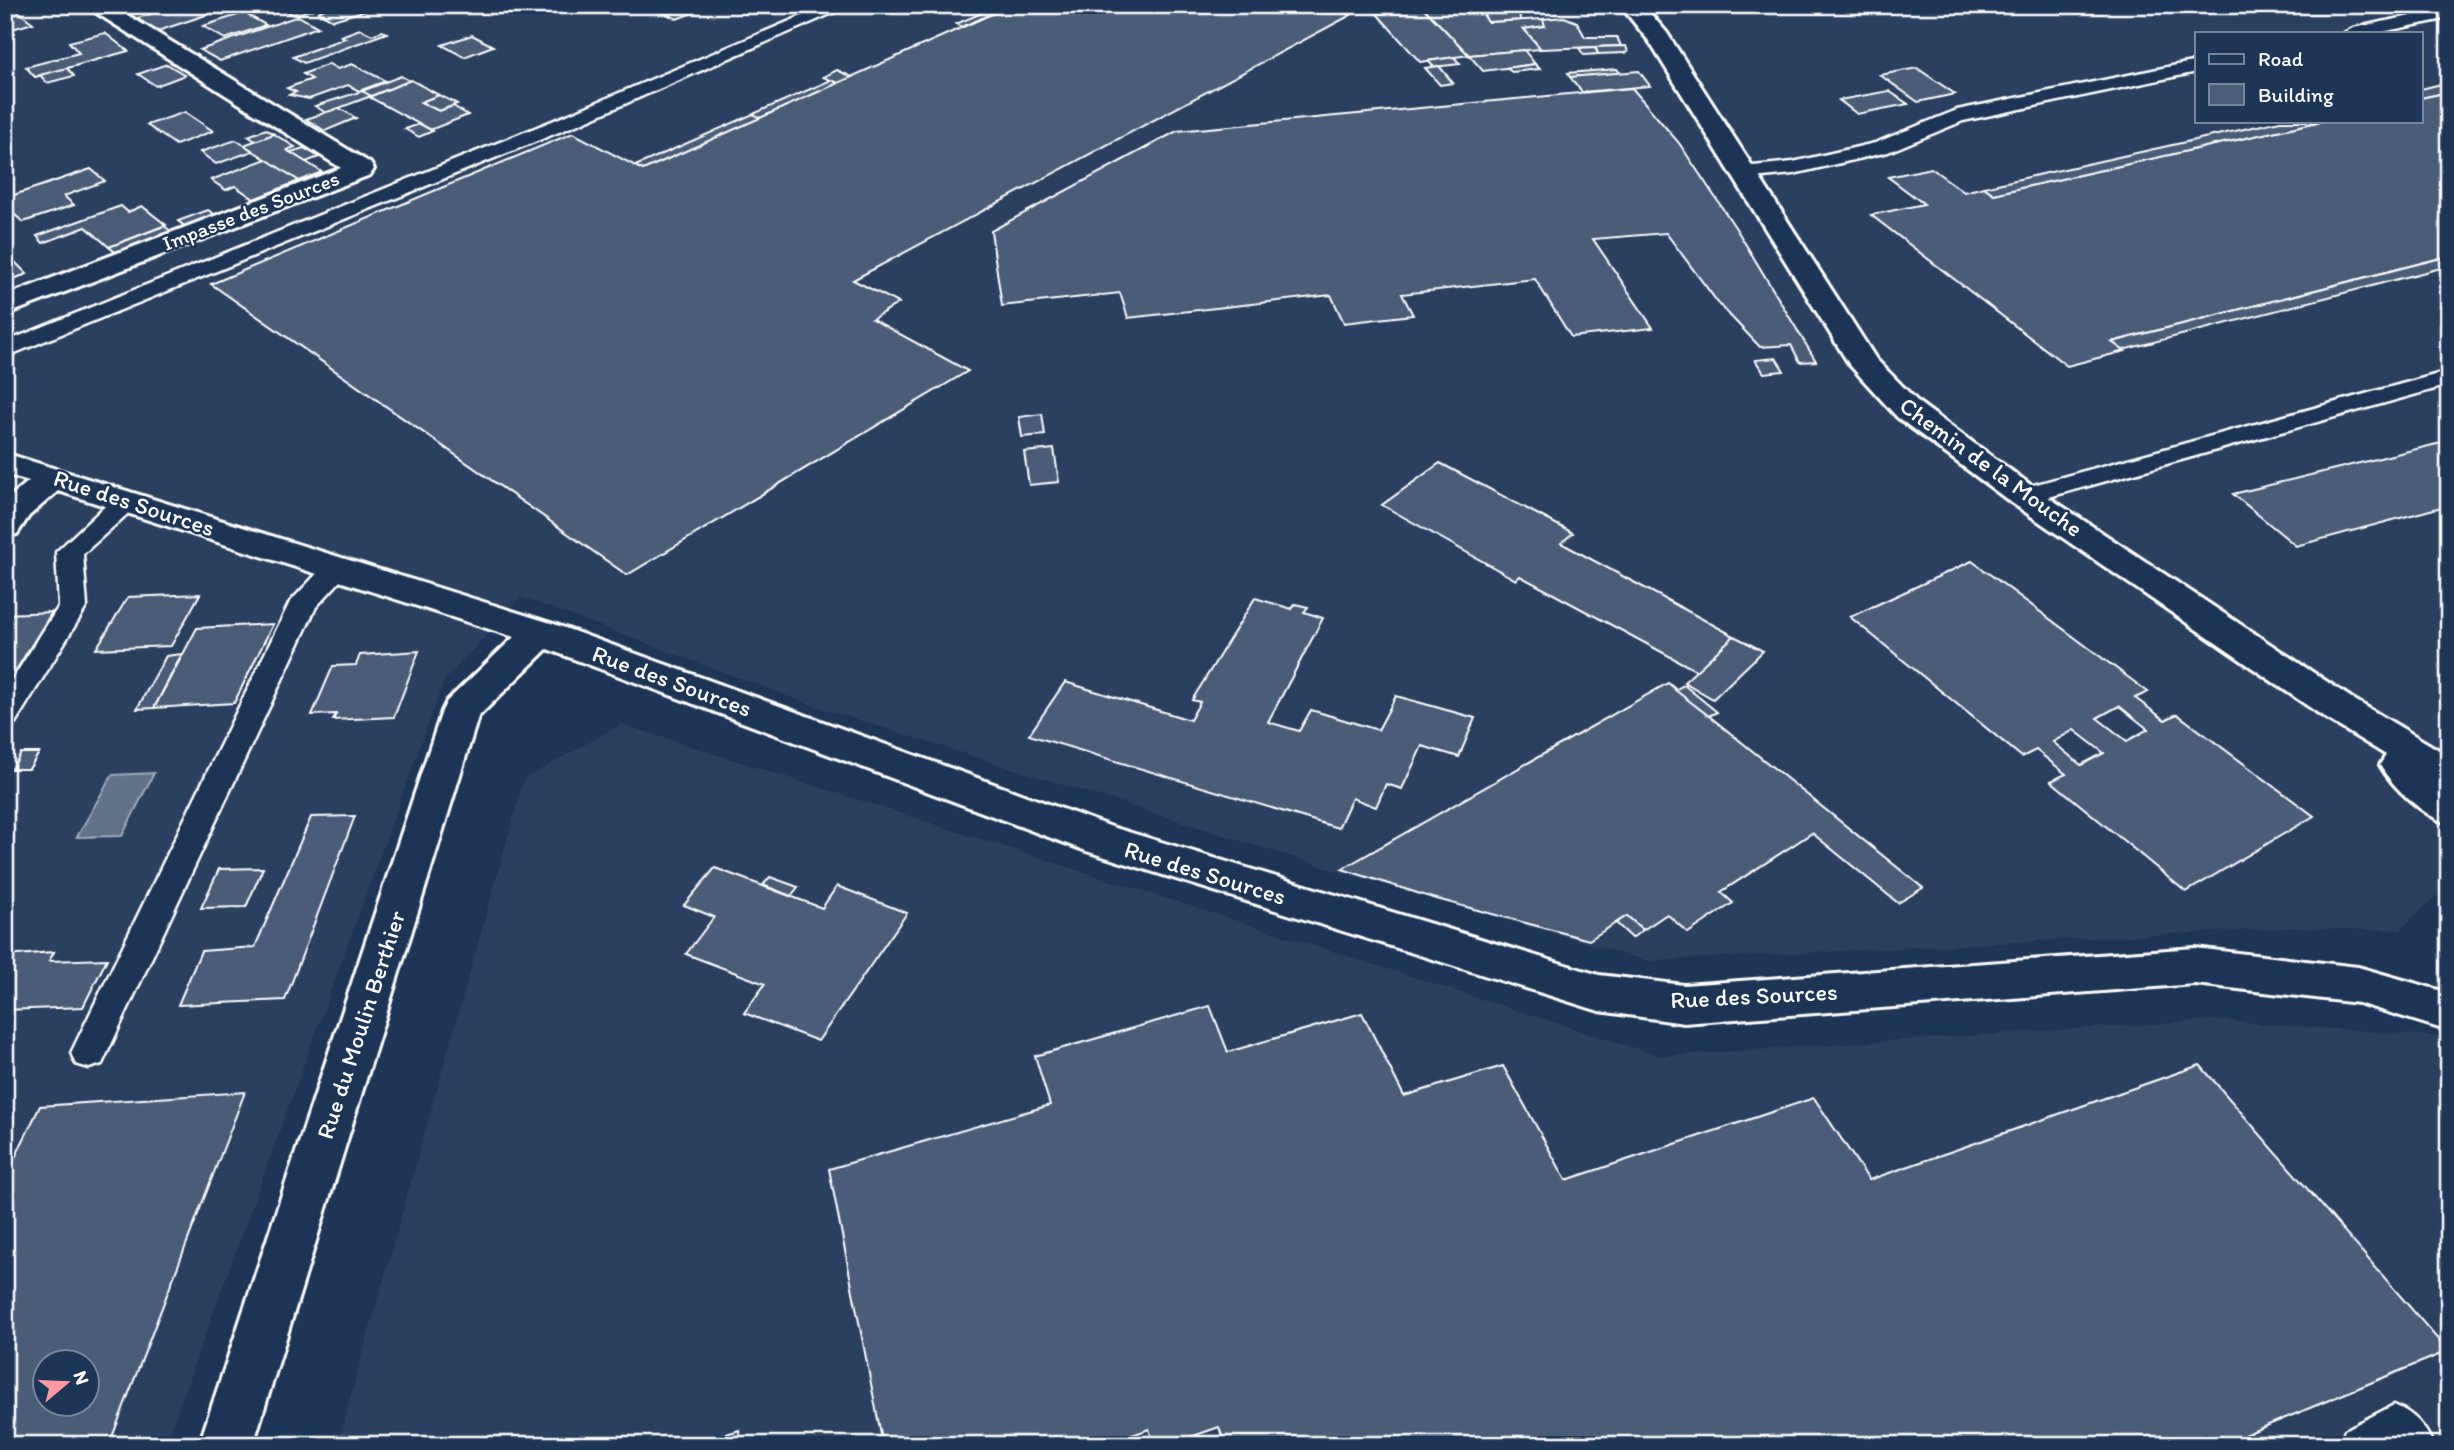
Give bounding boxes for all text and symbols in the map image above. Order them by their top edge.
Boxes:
legend [2195,32,2422,122]
text: Road [2258,46,2304,71]
text: Building [2258,82,2334,107]
street label: Impasse des Sources [159,165,343,256]
street label: Chemin de la Mouche [1894,390,2088,543]
street label: Rue des Sources [50,463,218,542]
street label: Rue des Sources [589,638,756,723]
street label: Rue des Sources [1121,834,1289,911]
street label: Rue du Moulin Berthier [310,907,411,1143]
street label: Rue des Sources [1670,977,1838,1014]
north arrow [32,1348,102,1418]
text: N [69,1368,95,1387]

